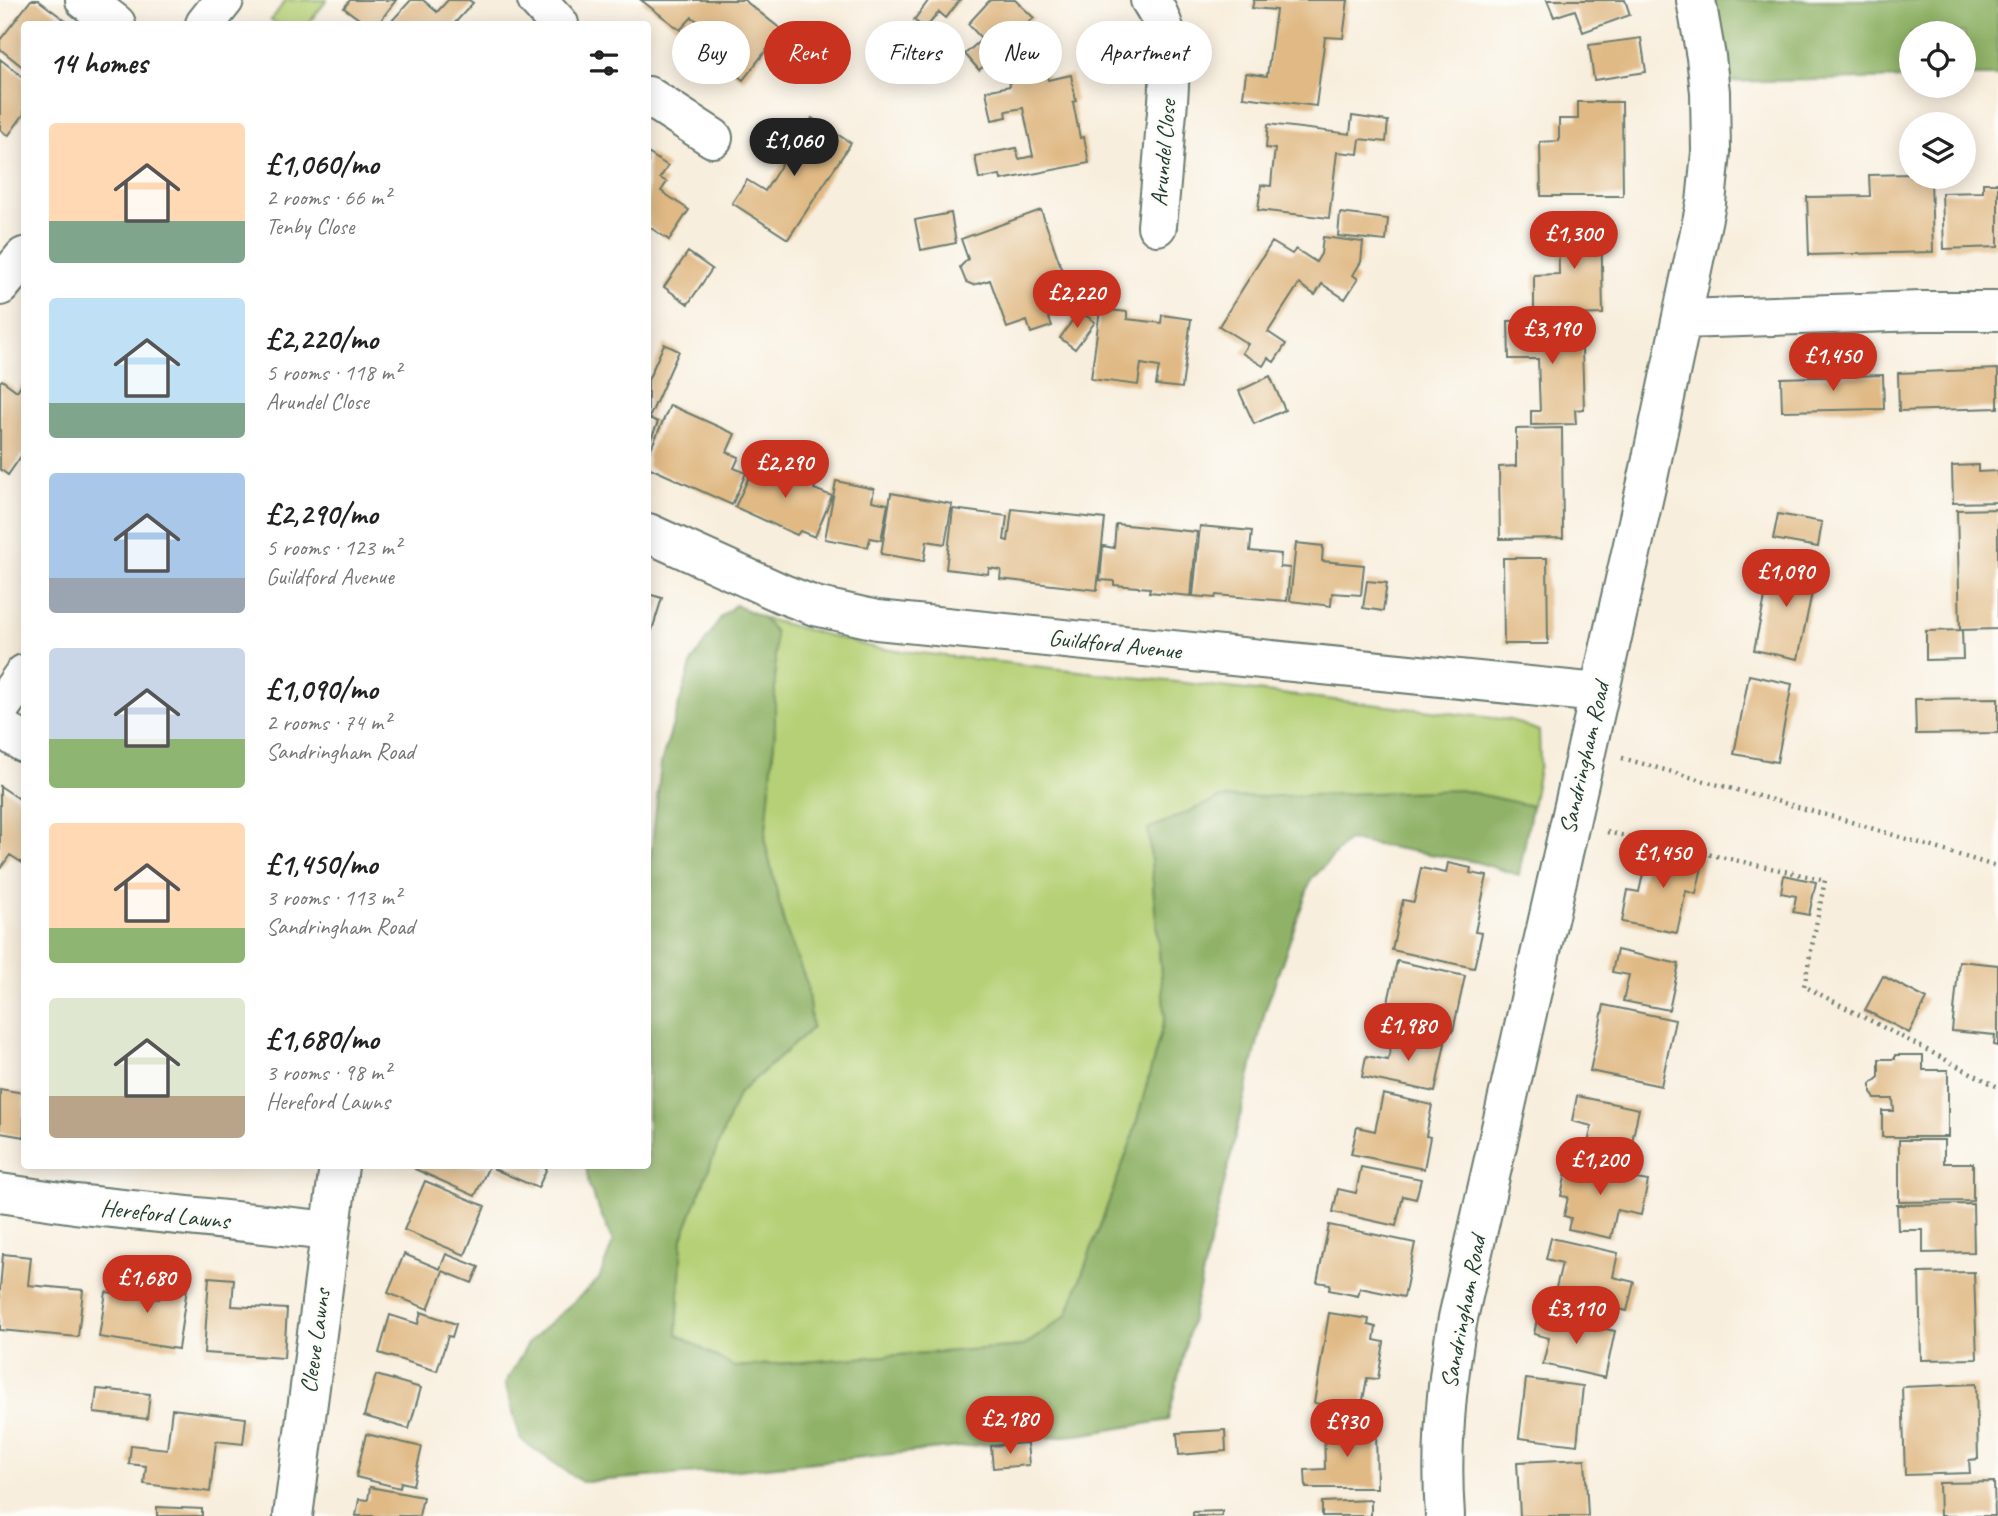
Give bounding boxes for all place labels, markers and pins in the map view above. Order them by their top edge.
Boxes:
pin: £1,060 [737,118,851,178]
pin: £1,300 [1517,212,1631,271]
pin: £2,220 [1020,270,1134,330]
pin: £3,190 [1495,306,1609,366]
pin: £1,450 [1776,334,1890,393]
pin: £2,290 [728,440,842,500]
pin: £1,090 [1729,550,1843,609]
pin: £1,450 [1606,830,1720,890]
pin: £1,980 [1351,1004,1465,1063]
pin: £1,200 [1543,1138,1657,1197]
pin: £1,680 [90,1256,204,1315]
pin: £3,110 [1519,1286,1633,1346]
pin: £2,180 [953,1396,1067,1456]
pin: £930 [1306,1400,1388,1459]

